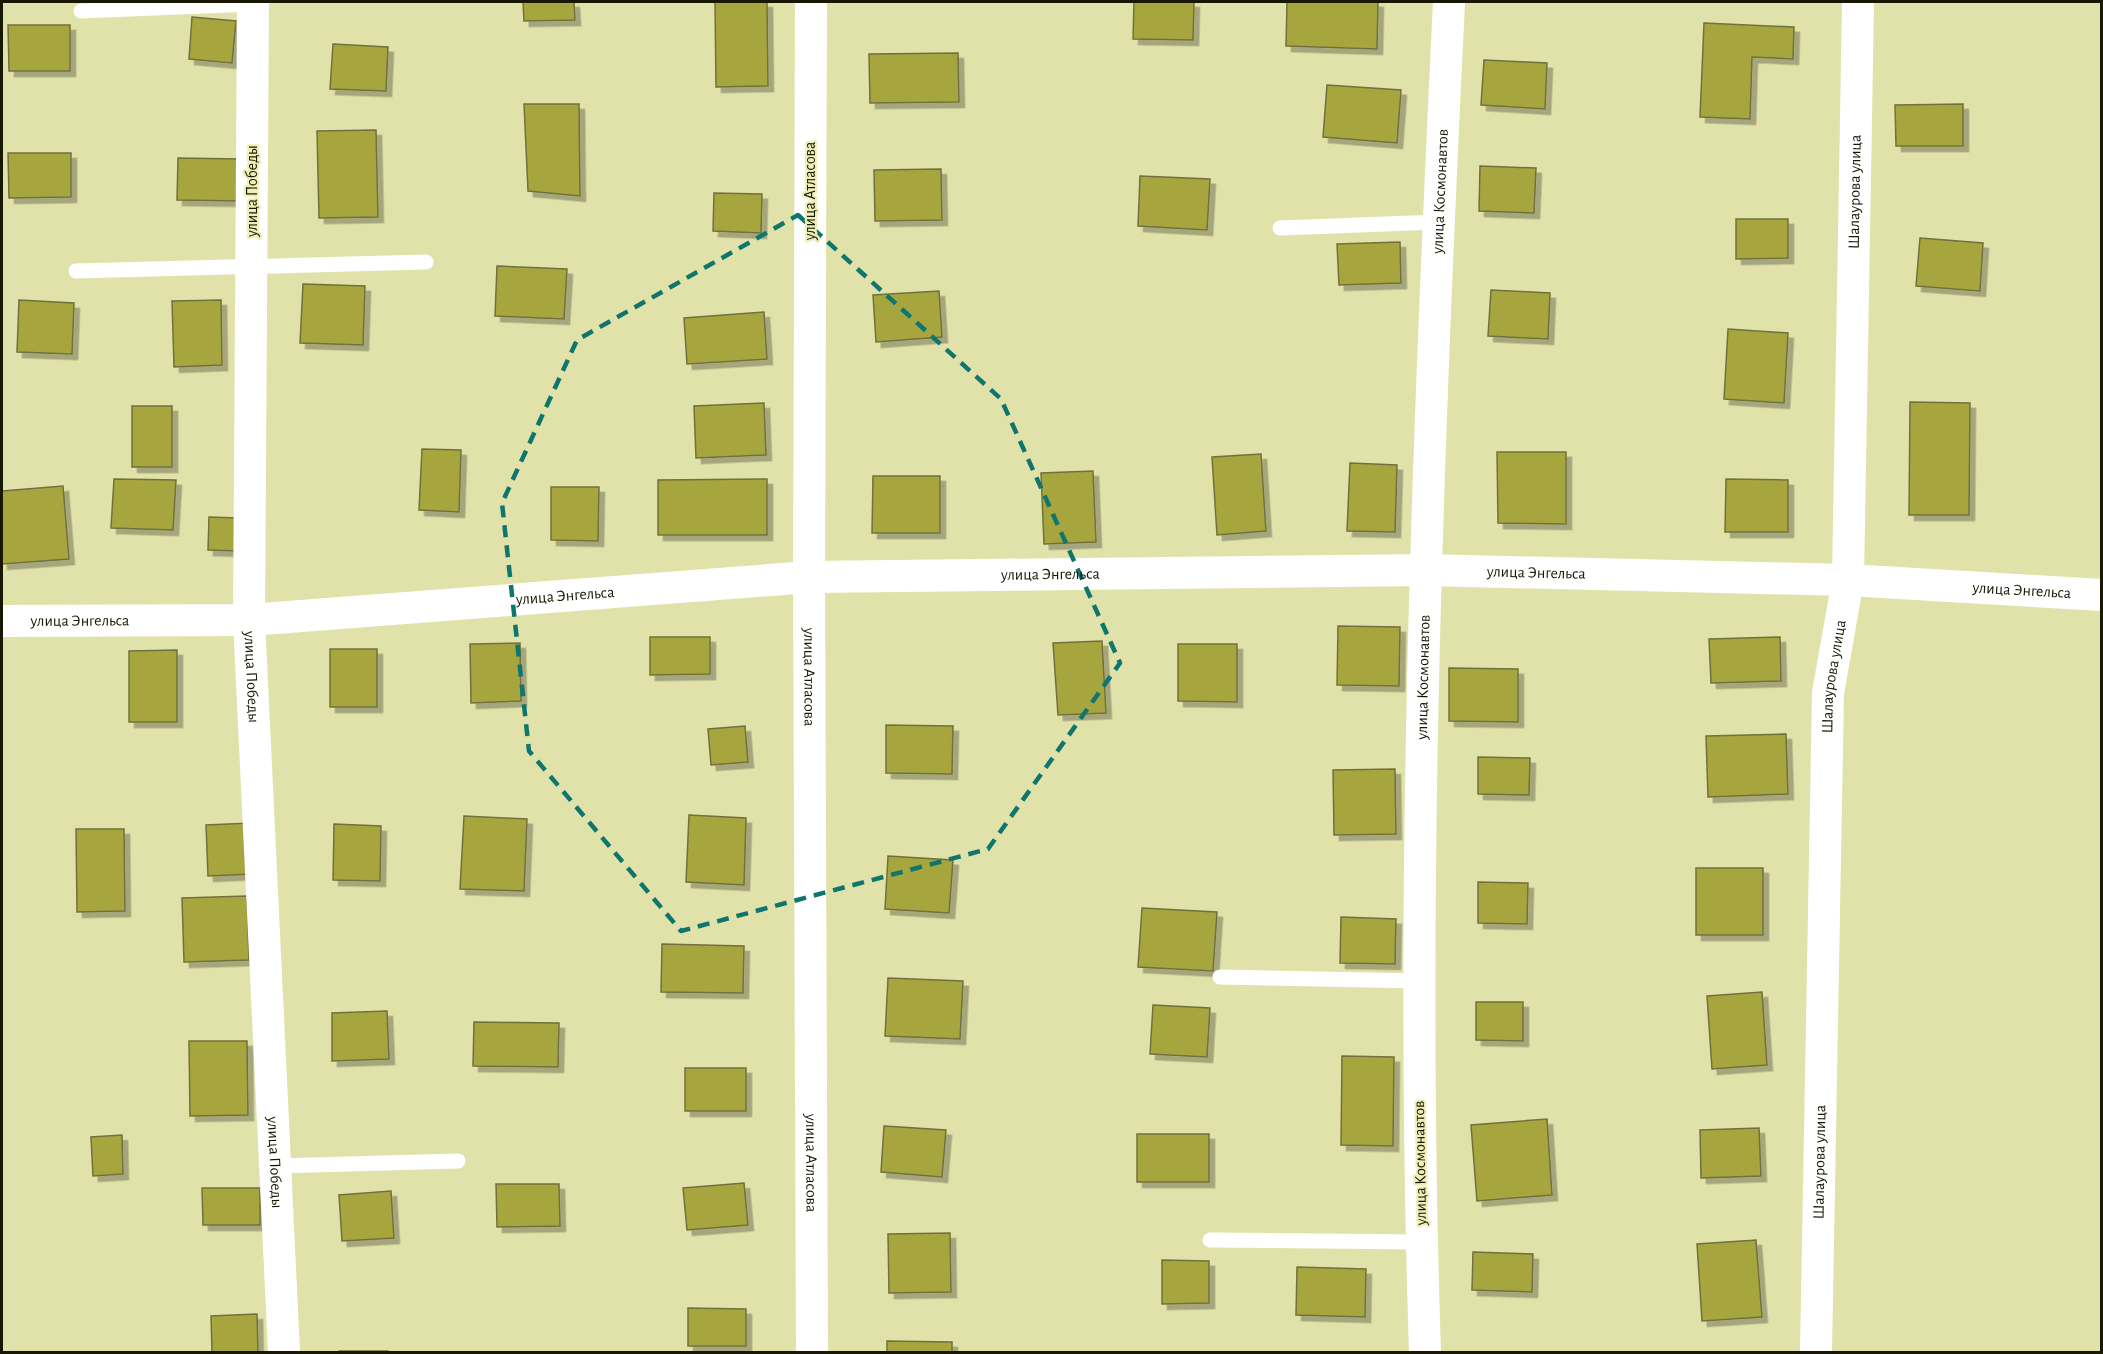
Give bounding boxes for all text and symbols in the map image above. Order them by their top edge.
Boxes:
street label: улица Космонавтов [1429,129,1451,255]
street label: Шалаурова улица [1846,135,1864,249]
street label: улица Атласова [802,142,819,241]
street label: улица Победы [244,145,261,238]
street label: улица Энгельса [1486,563,1586,582]
street label: улица Энгельса [1000,566,1100,584]
street label: улица Энгельса [1971,579,2072,601]
street label: улица Энгельса [514,584,615,609]
street label: улица Энгельса [30,612,129,630]
street label: улица Космонавтов [1414,614,1433,741]
street label: Шалаурова улица [1819,619,1849,734]
street label: улица Атласова [800,627,818,726]
street label: улица Победы [240,630,262,723]
street label: улица Космонавтов [1411,1100,1430,1227]
street label: Шалаурова улица [1810,1105,1829,1219]
street label: улица Атласова [802,1113,819,1212]
street label: улица Победы [264,1115,285,1209]

